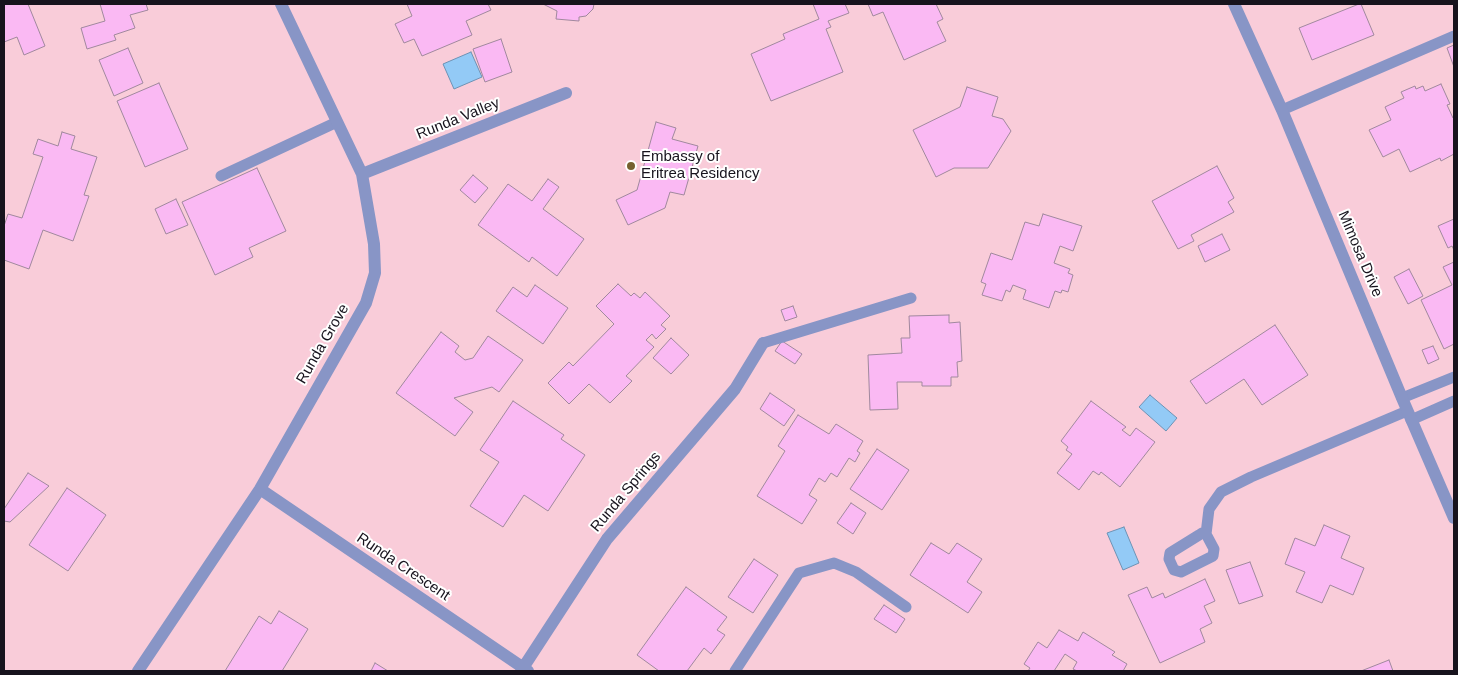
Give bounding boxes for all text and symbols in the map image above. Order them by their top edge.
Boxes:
street label: Runda Valley [414,94,502,144]
place label: Embassy of Eritrea Residency [641,148,759,183]
marker: Embassy of Eritrea Residency [625,160,637,172]
street label: Mimosa Drive [1334,208,1386,300]
street label: Runda Grove [293,301,353,387]
street label: Runda Springs [587,448,665,536]
street label: Runda Crescent [353,529,453,605]

